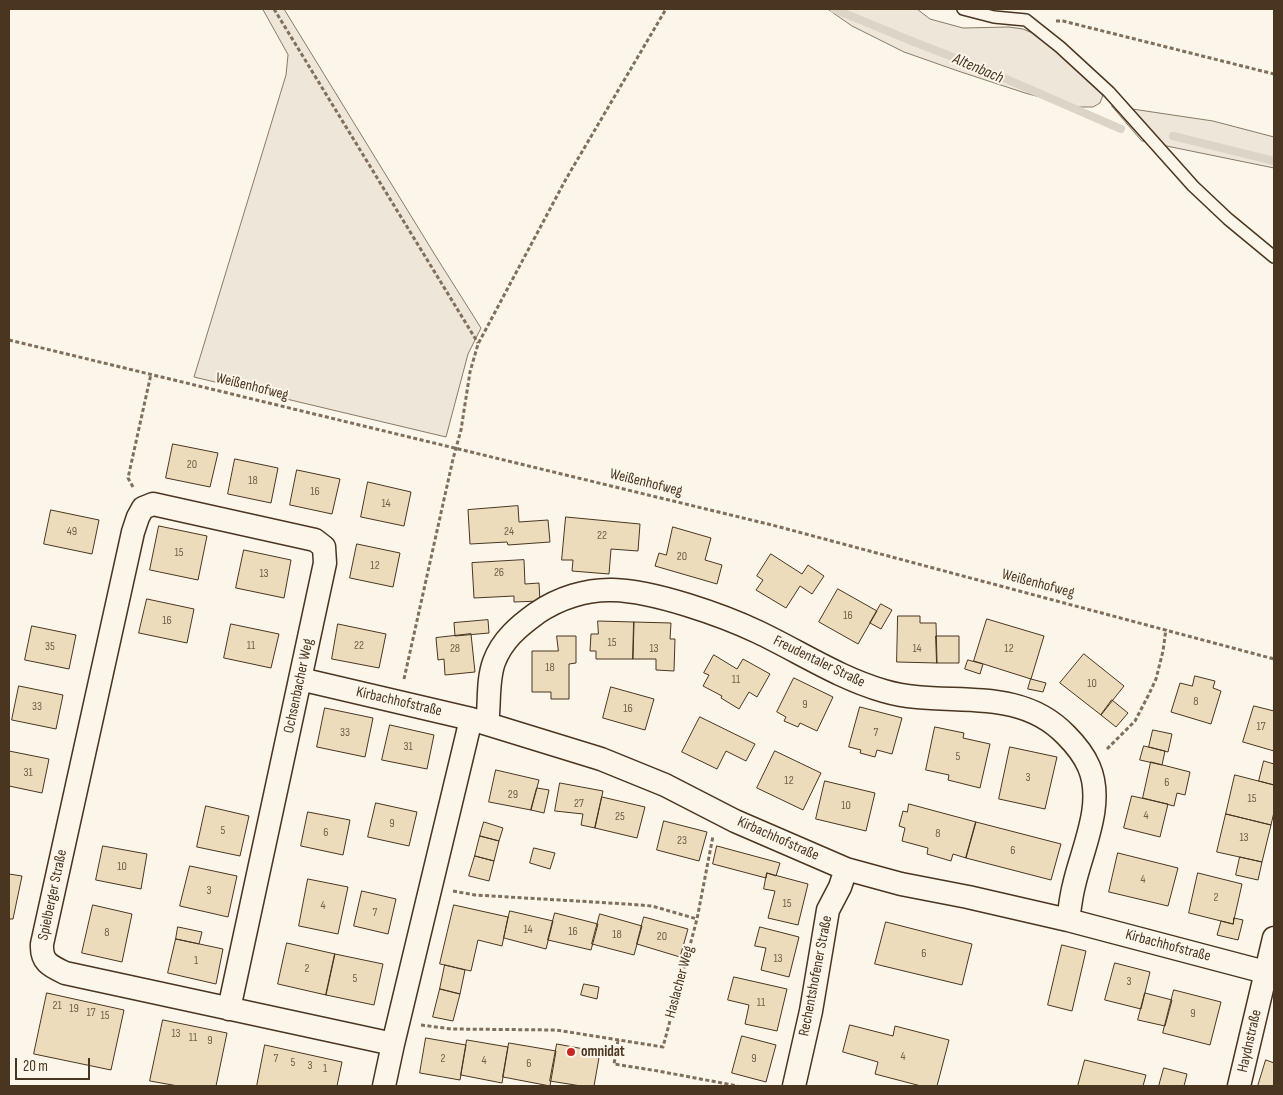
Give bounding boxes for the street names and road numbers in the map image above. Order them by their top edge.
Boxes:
street label: Weißenhofweg [214,369,290,405]
street label: Weißenhofweg [608,465,684,501]
street label: Weißenhofweg [1000,566,1076,602]
street label: Freudentaler Straße [770,632,868,692]
street label: Ochsenbacher Weg [280,637,318,735]
street label: Kirbachhofstraße [354,683,444,721]
street label: Kirbachhofstraße [734,813,822,865]
street label: Spielberger Straße [35,848,71,942]
street label: Rechentshofener Straße [795,914,837,1038]
street label: Kirbachhofstraße [1123,926,1213,966]
street label: Haslacher Weg [662,944,698,1020]
street label: Haydnstraße [1234,1008,1266,1074]

